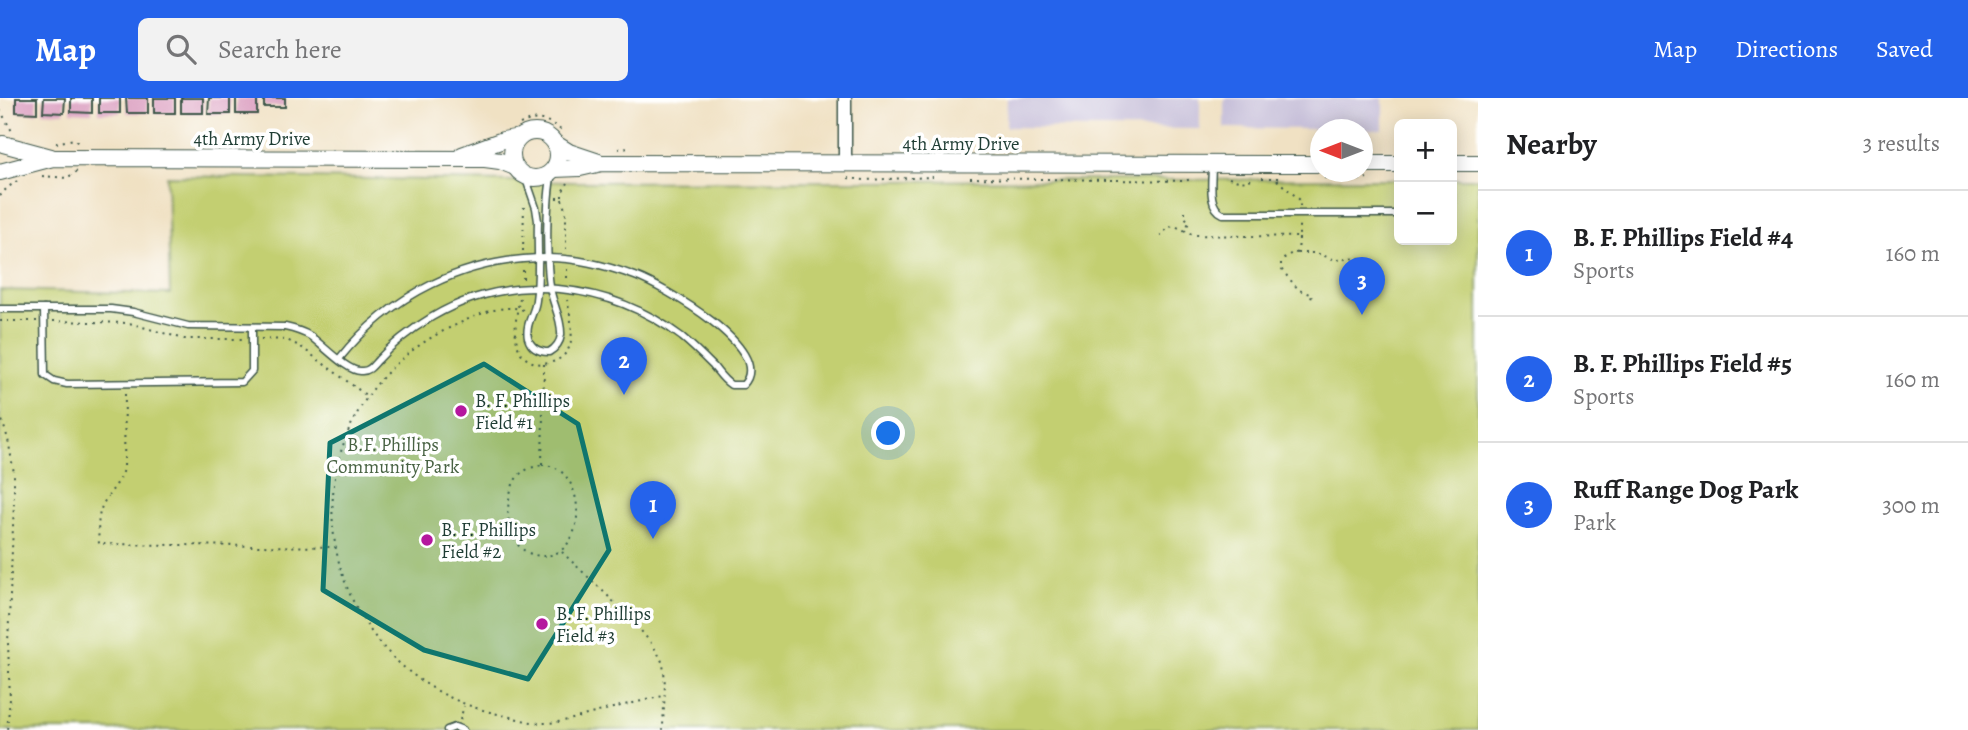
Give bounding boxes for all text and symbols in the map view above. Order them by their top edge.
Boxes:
search box [138,18,628,81]
text: Map [35,27,96,72]
icon: search [162,30,200,68]
text: Search here [218,32,342,67]
text: Map [1653,33,1697,65]
text: Directions [1735,33,1838,65]
text: Saved [1876,33,1933,65]
north arrow [1310,119,1373,182]
map controls [1394,119,1457,245]
button: + [1394,119,1457,182]
text: Nearby [1506,124,1597,164]
street label: 4th Army Drive [193,126,311,152]
text: 3 results [1863,128,1940,159]
street label: 4th Army Drive [902,131,1020,157]
button: − [1394,182,1457,245]
text: B. F. Phillips Field #4 [1573,220,1793,255]
text: 1 [1525,238,1533,269]
text: 160 m [1886,238,1940,269]
text: Sports [1573,255,1634,286]
pin: 3 [1339,257,1385,315]
pin: 2 [601,337,647,395]
text: B. F. Phillips Field #5 [1573,346,1792,381]
text: 2 [1523,364,1535,395]
text: 160 m [1886,364,1940,395]
text: Sports [1573,381,1634,412]
place label: B. F. Phillips Field #1 [475,388,570,436]
marker: B. F. Phillips Field #1 [453,403,469,419]
your location [871,416,905,450]
park label: B.F. Phillips Community Park [327,432,460,480]
text: Ruff Range Dog Park [1573,472,1799,507]
pin: 1 [630,481,676,539]
text: 3 [1524,490,1534,521]
text: 300 m [1882,490,1940,521]
text: Park [1573,507,1616,538]
place label: B. F. Phillips Field #2 [441,517,536,565]
marker: B. F. Phillips Field #2 [419,532,435,548]
place label: B. F. Phillips Field #3 [556,601,651,649]
marker: B. F. Phillips Field #3 [534,616,550,632]

